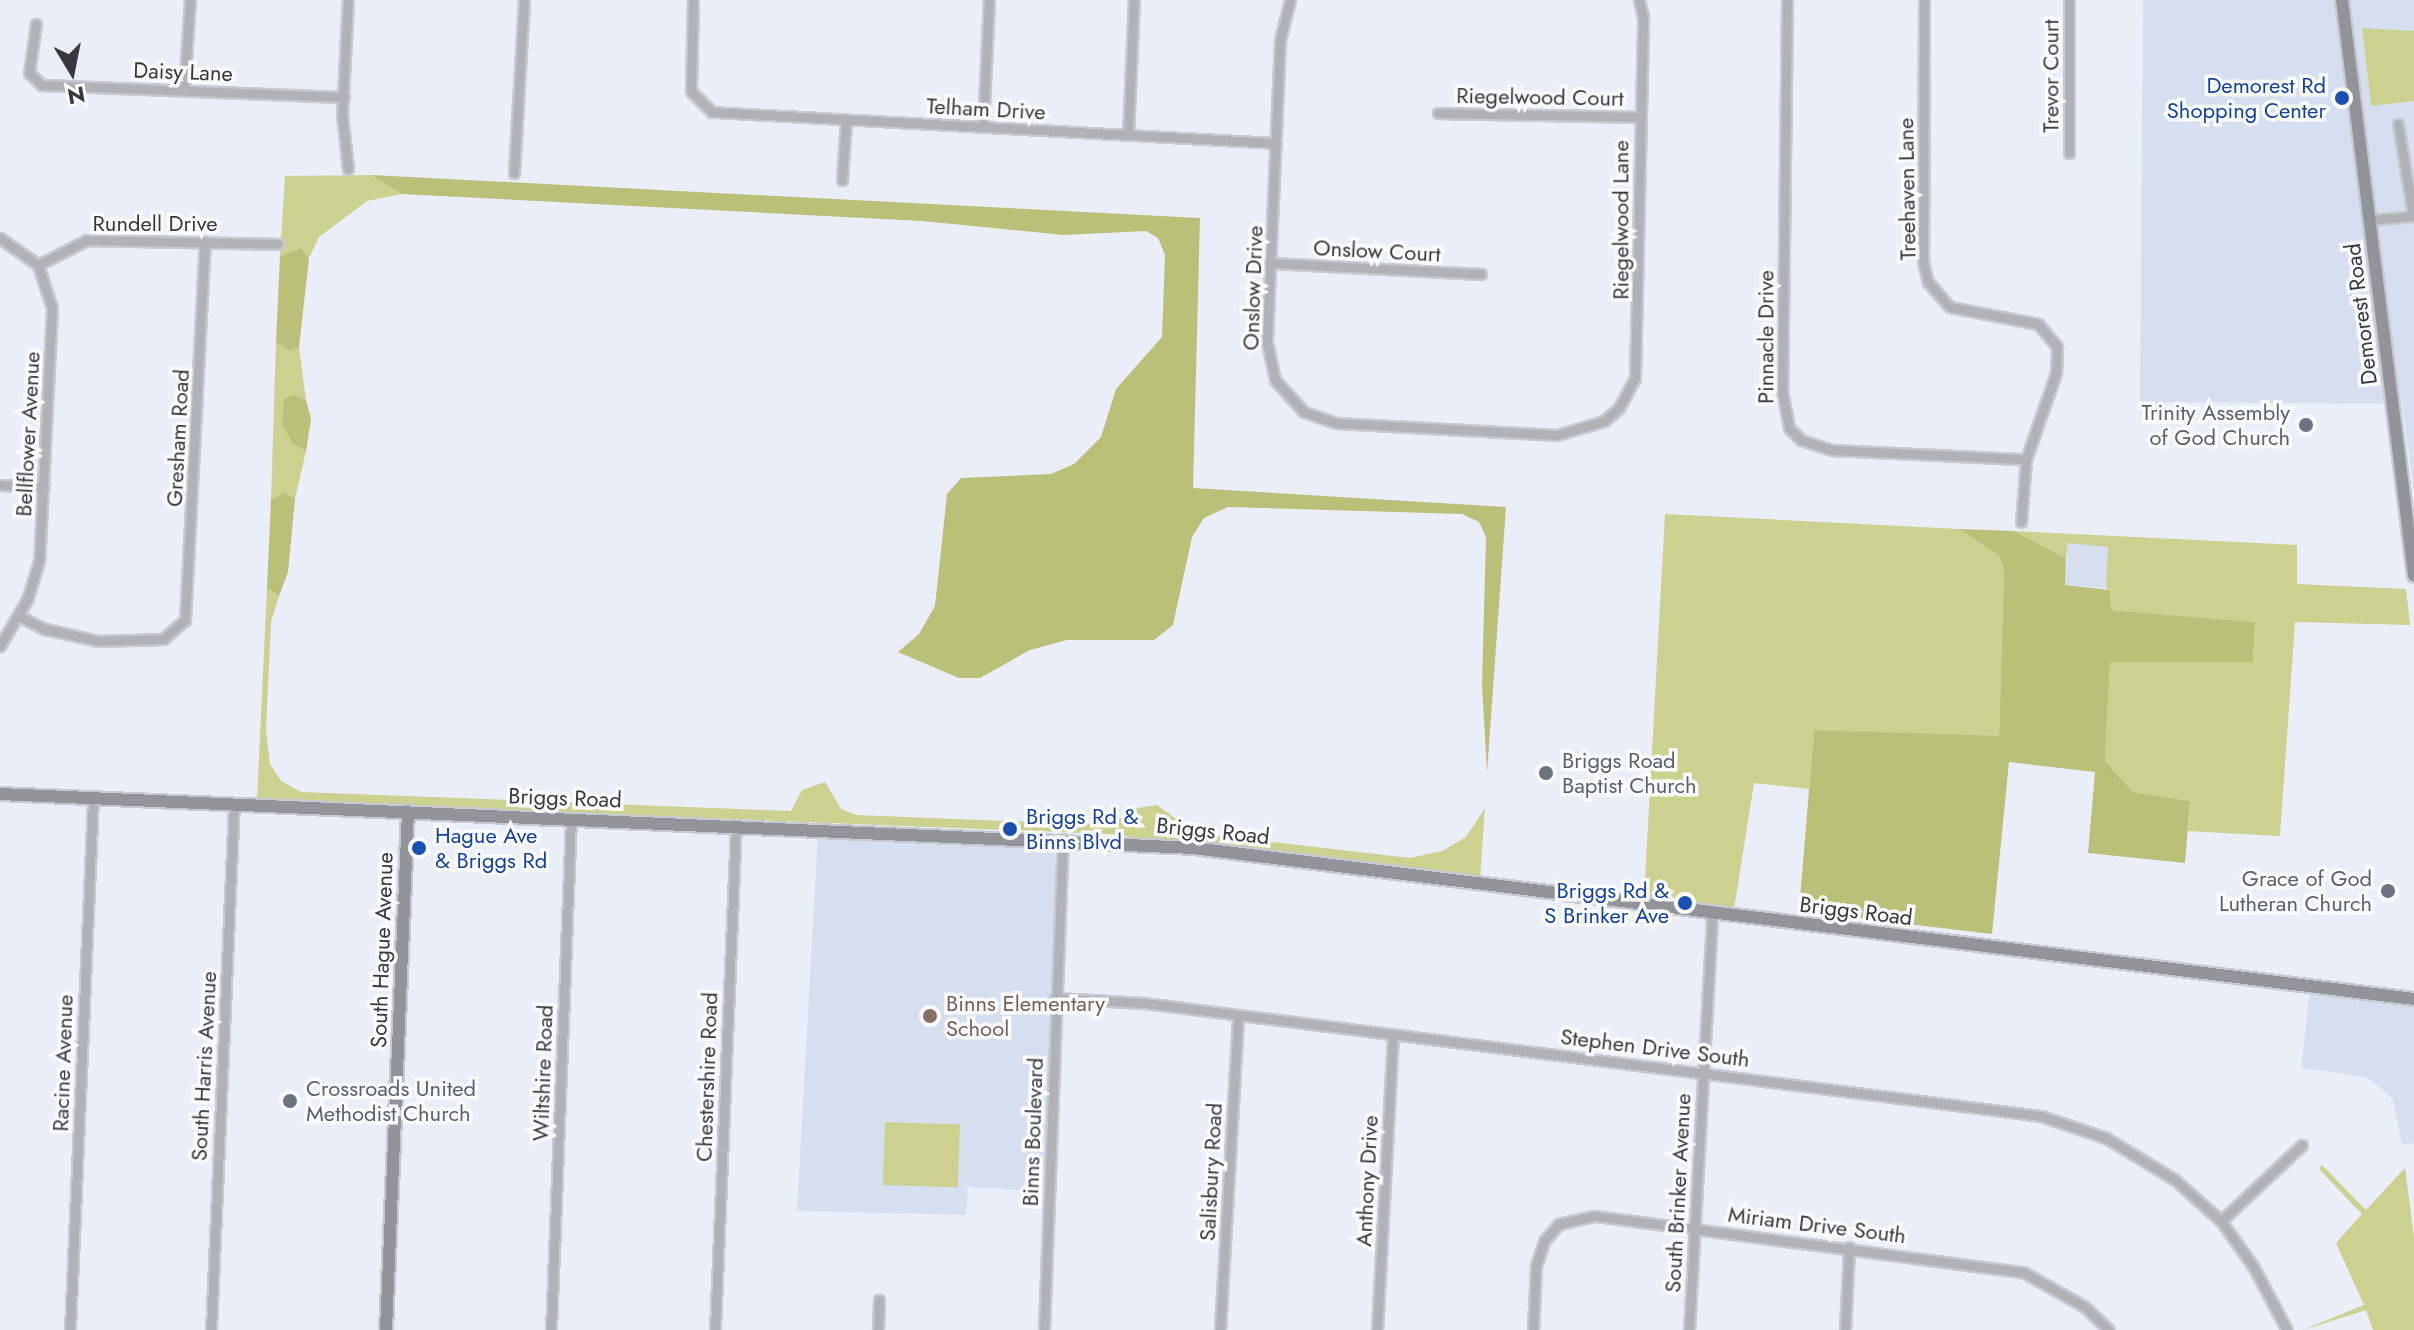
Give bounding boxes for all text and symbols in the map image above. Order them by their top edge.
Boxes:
street label: Trevor Court [2038,19,2064,133]
north arrow [32,32,112,112]
street label: Daisy Lane [133,57,233,87]
place label: Demorest Rd Shopping Center [2167,72,2326,124]
text: N [65,78,88,113]
street label: Riegelwood Court [1456,82,1624,112]
marker: Demorest Rd Shopping Center [2333,89,2351,107]
street label: Telham Drive [926,93,1046,125]
street label: Treehaven Lane [1893,118,1921,260]
street label: Riegelwood Lane [1608,140,1634,300]
street label: Rundell Drive [93,211,217,237]
street label: Onslow Drive [1238,225,1268,351]
street label: Onslow Court [1313,234,1441,268]
street label: Demorest Road [2339,242,2383,386]
street label: Pinnacle Drive [1753,270,1779,404]
street label: Bellflower Avenue [10,351,46,517]
street label: Gresham Road [161,368,195,508]
place label: Trinity Assembly of God Church [2141,399,2290,450]
marker: Trinity Assembly of God Church [2297,416,2315,434]
place label: Briggs Road Baptist Church [1562,747,1697,798]
marker: Briggs Road Baptist Church [1537,764,1555,782]
street label: Briggs Road [508,783,622,813]
place label: Briggs Rd & Binns Blvd [1026,803,1138,854]
street label: Briggs Road [1155,812,1271,850]
marker: Briggs Rd & Binns Blvd [1001,820,1019,838]
place label: Hague Ave & Briggs Rd [435,822,547,874]
marker: Hague Ave & Briggs Rd [410,839,428,857]
street label: South Hague Avenue [365,852,399,1048]
place label: Grace of God Lutheran Church [2219,865,2372,916]
place label: Briggs Rd & S Brinker Ave [1544,877,1669,928]
marker: Grace of God Lutheran Church [2379,882,2397,900]
street label: Briggs Road [1798,891,1914,931]
marker: Briggs Rd & S Brinker Ave [1676,894,1694,912]
street label: South Harris Avenue [186,970,222,1162]
place label: Binns Elementary School [946,990,1105,1042]
street label: Chestershire Road [691,992,723,1162]
street label: Racine Avenue [47,994,79,1132]
street label: Wiltshire Road [527,1004,559,1142]
marker: Binns Elementary School [921,1007,939,1025]
street label: Stephen Drive South [1559,1023,1751,1073]
street label: Binns Boulevard [1017,1057,1049,1207]
place label: Crossroads United Methodist Church [306,1075,476,1126]
marker: Crossroads United Methodist Church [281,1092,299,1110]
street label: South Brinker Avenue [1660,1093,1696,1293]
street label: Salisbury Road [1194,1102,1228,1242]
street label: Anthony Drive [1350,1115,1384,1247]
street label: Miriam Drive South [1727,1201,1907,1249]

